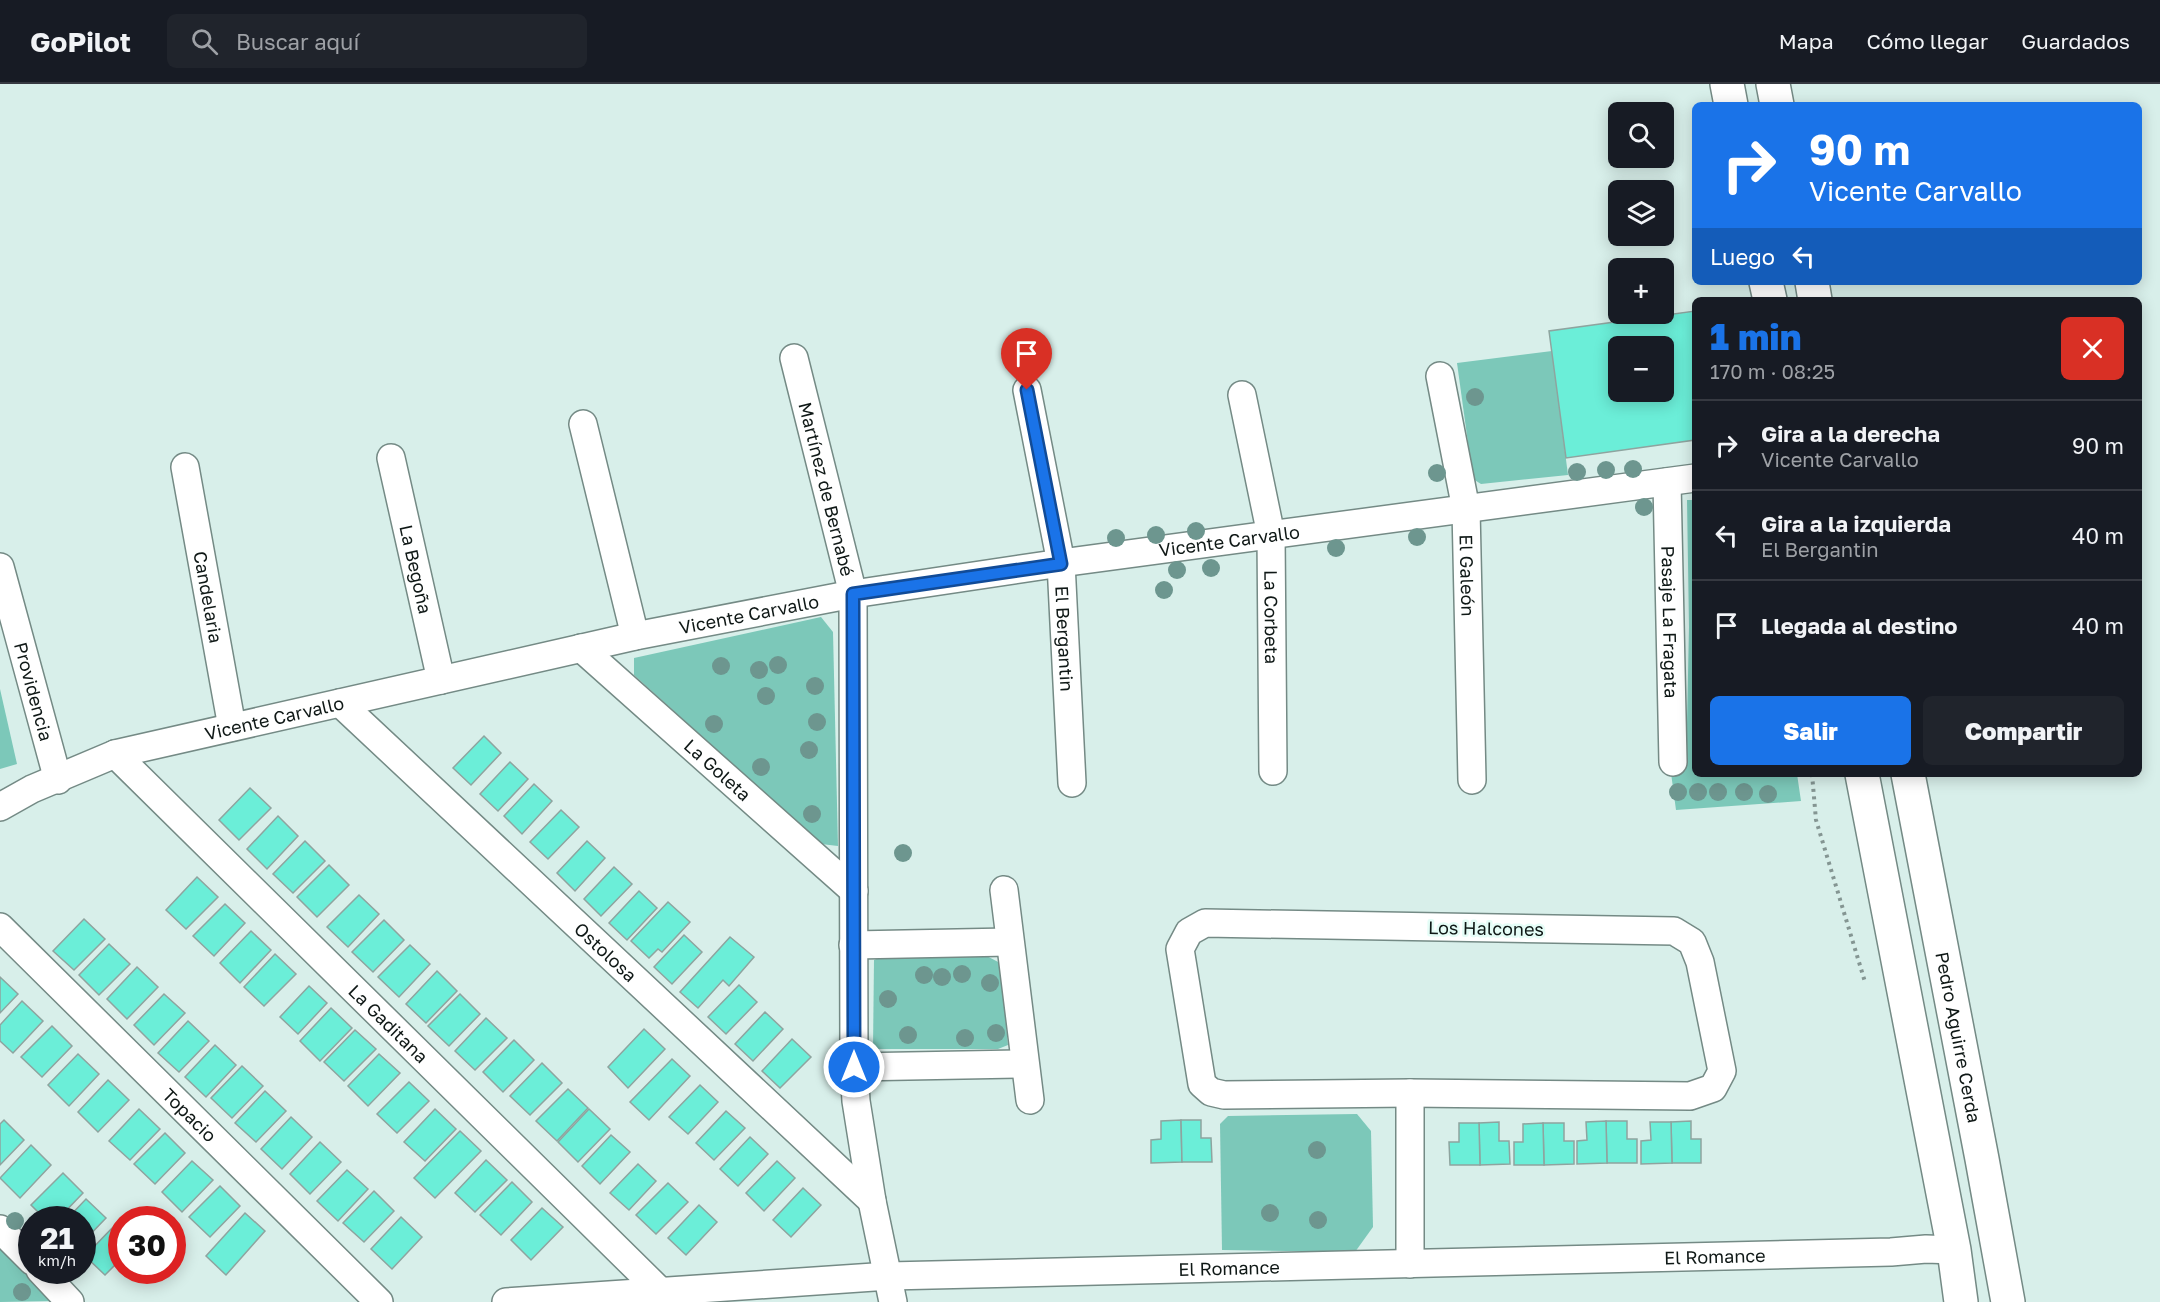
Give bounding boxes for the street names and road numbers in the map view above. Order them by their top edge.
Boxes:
street label: Martínez de Bernabé [794,400,859,578]
street label: Vicente Carvallo [1157,520,1301,561]
street label: La Begoña [395,523,437,616]
street label: El Galeón [1456,534,1479,617]
street label: Pasaje La Fragata [1657,545,1683,698]
street label: Candelaria [189,549,228,645]
street label: La Corbeta [1260,570,1283,664]
street label: El Bergantin [1051,585,1078,692]
street label: Vicente Carvallo [677,590,821,638]
street label: Providencia [10,640,58,743]
street label: Vicente Carvallo [202,691,346,744]
street label: La Goleta [680,734,756,805]
street label: Los Halcones [1428,916,1544,940]
street label: Ostolosa [570,917,641,986]
street label: Pedro Aguirre Cerda [1931,950,1986,1125]
street label: La Gaditana [344,980,433,1067]
street label: Topacio [158,1083,221,1146]
street label: El Romance [1664,1244,1766,1268]
street label: El Romance [1178,1256,1280,1280]

